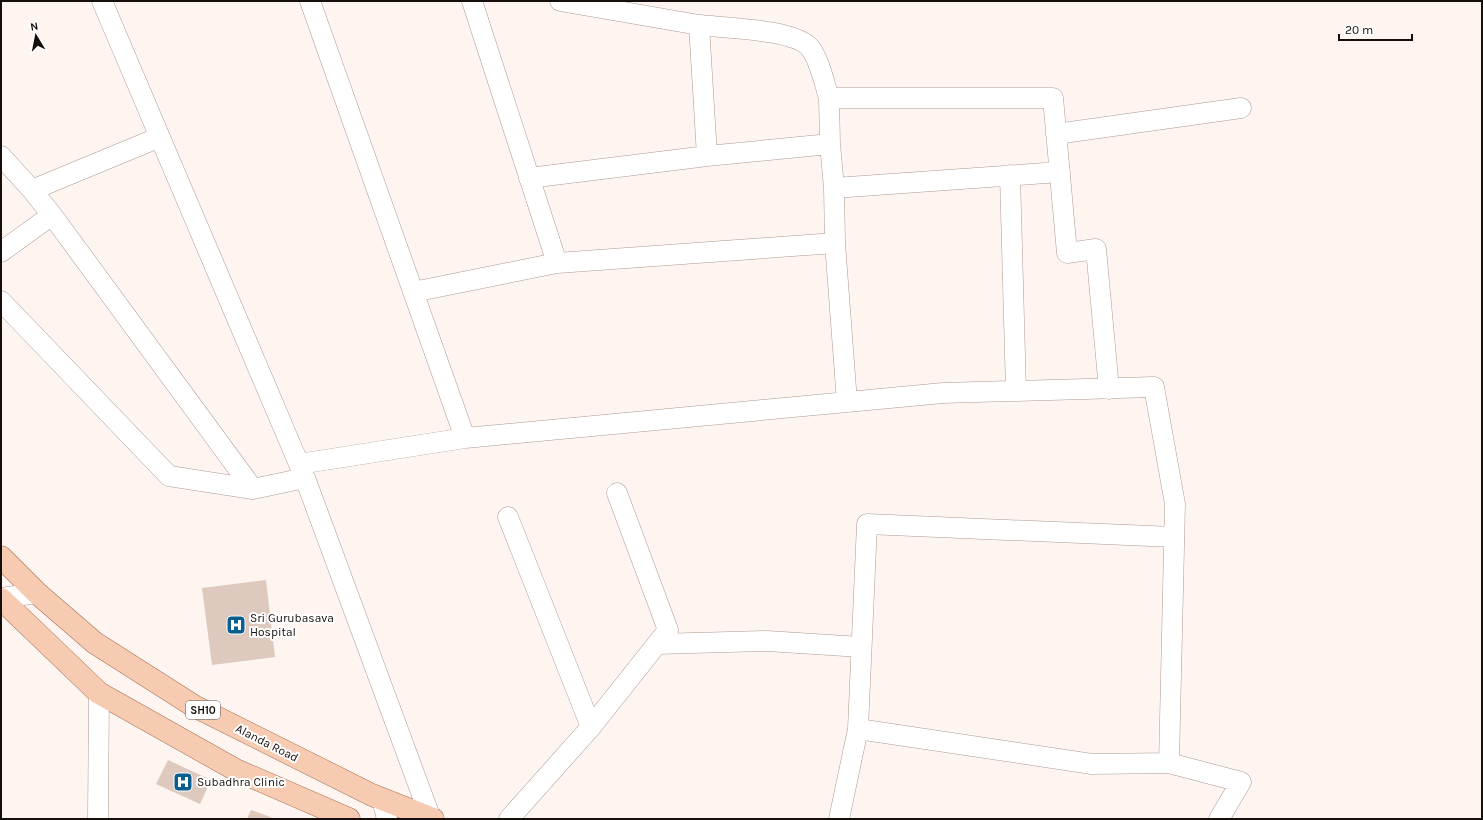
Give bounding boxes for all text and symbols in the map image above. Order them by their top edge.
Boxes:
north arrow [16,16,56,56]
scale bar [1339,16,1412,42]
text: N [29,20,39,34]
text: 20 m [1345,23,1373,37]
place label: Sri Gurubasava Hospital [250,611,334,639]
hospital icon: Sri Gurubasava Hospital [225,614,247,636]
road number: SH10 [186,701,220,719]
street label: Alanda Road [233,721,301,765]
hospital icon: Subadhra Clinic [172,771,194,793]
place label: Subadhra Clinic [197,775,285,789]

